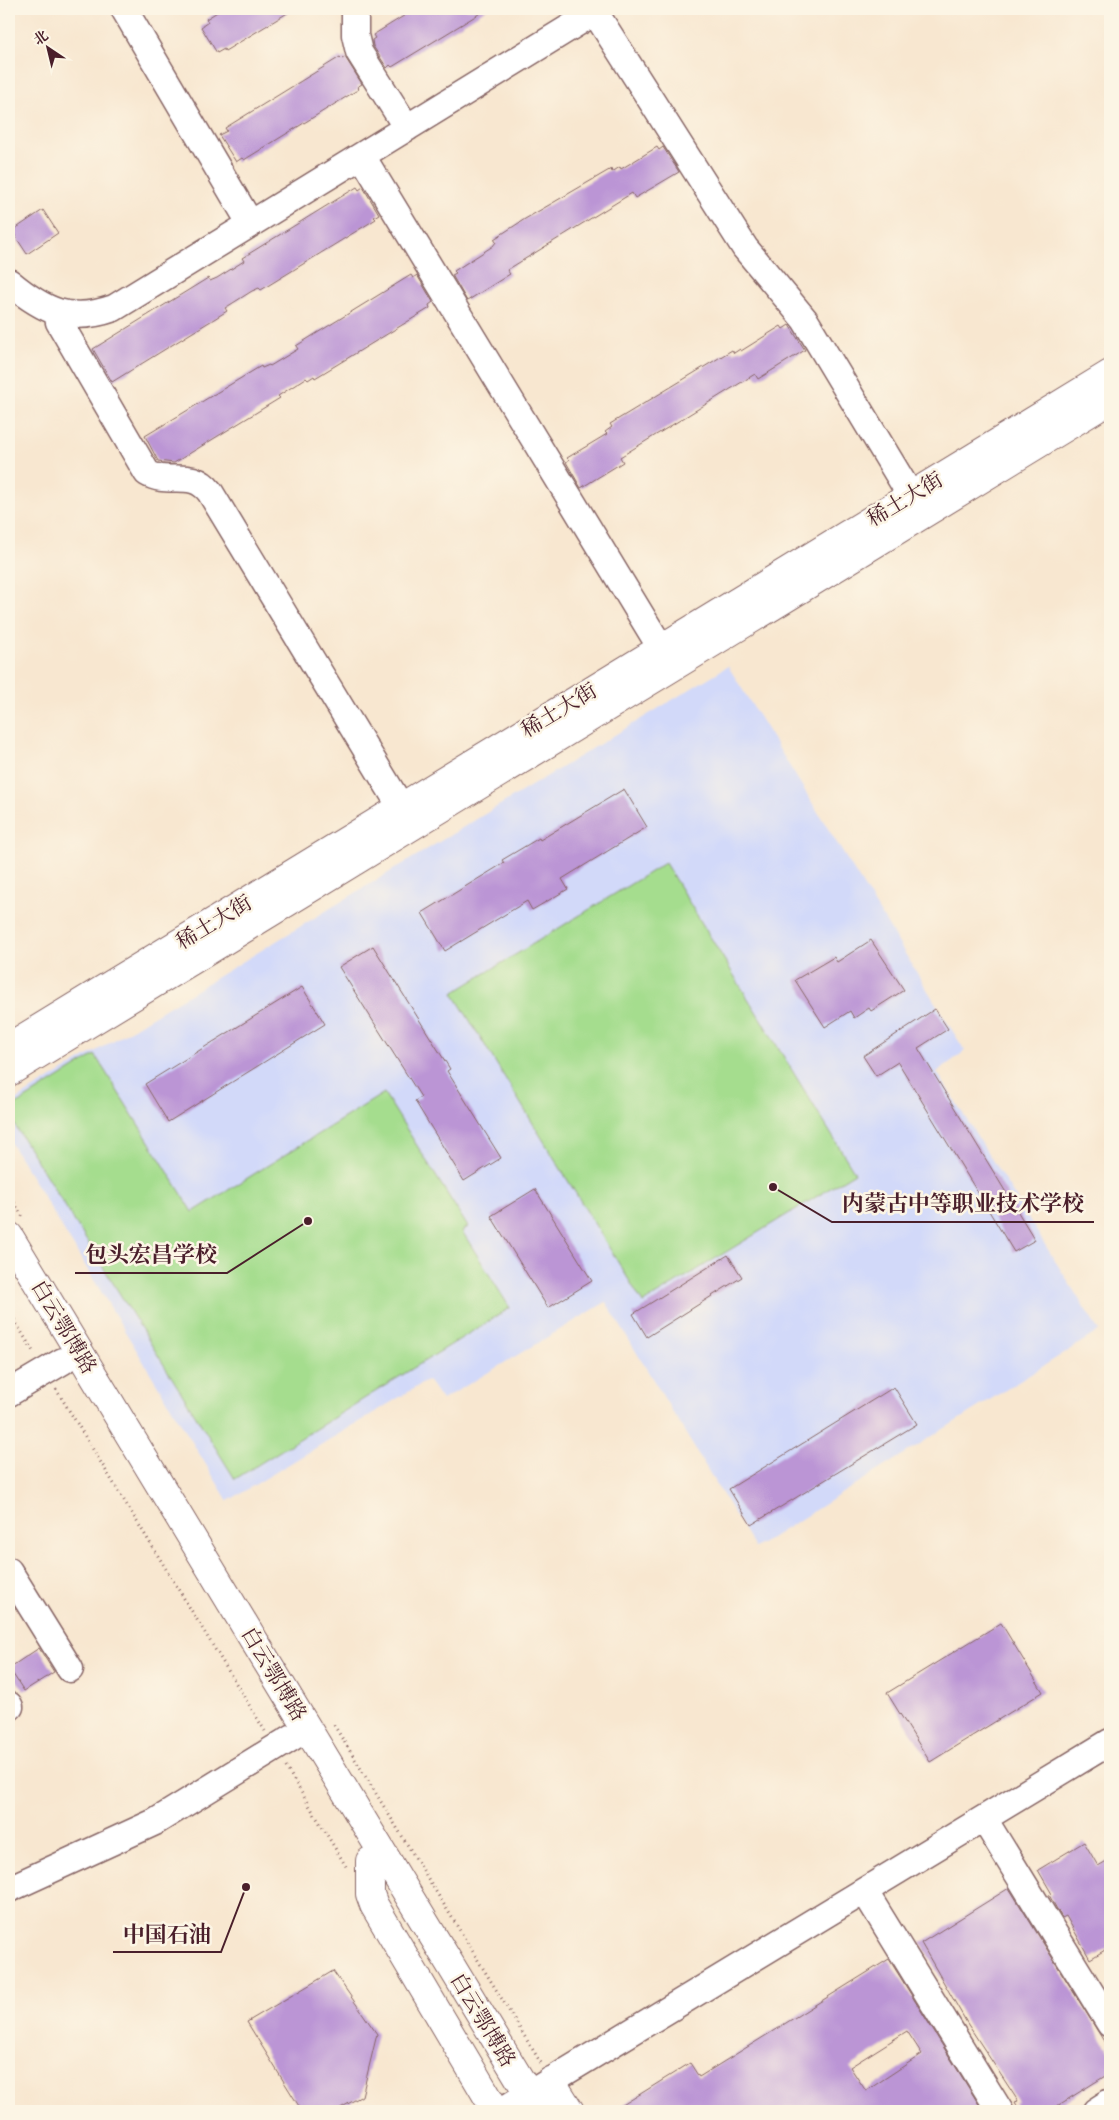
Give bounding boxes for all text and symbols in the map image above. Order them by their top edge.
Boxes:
north arrow [22,22,72,72]
text: 北 [30,27,51,49]
street label: 稀土大街 [862,466,948,533]
street label: 稀土大街 [516,677,602,744]
street label: 稀土大街 [171,889,257,956]
callout: 内蒙古中等职业技术学校 [832,1185,1094,1222]
text: 内蒙古中等职业技术学校 [842,1190,1084,1218]
callout: 包头宏昌学校 [75,1236,227,1273]
text: 包头宏昌学校 [85,1241,217,1269]
street label: 白云鄂博路 [25,1275,102,1379]
street label: 白云鄂博路 [235,1622,312,1726]
callout: 中国石油 [113,1915,221,1952]
text: 中国石油 [123,1921,211,1949]
street label: 白云鄂博路 [444,1968,521,2072]

